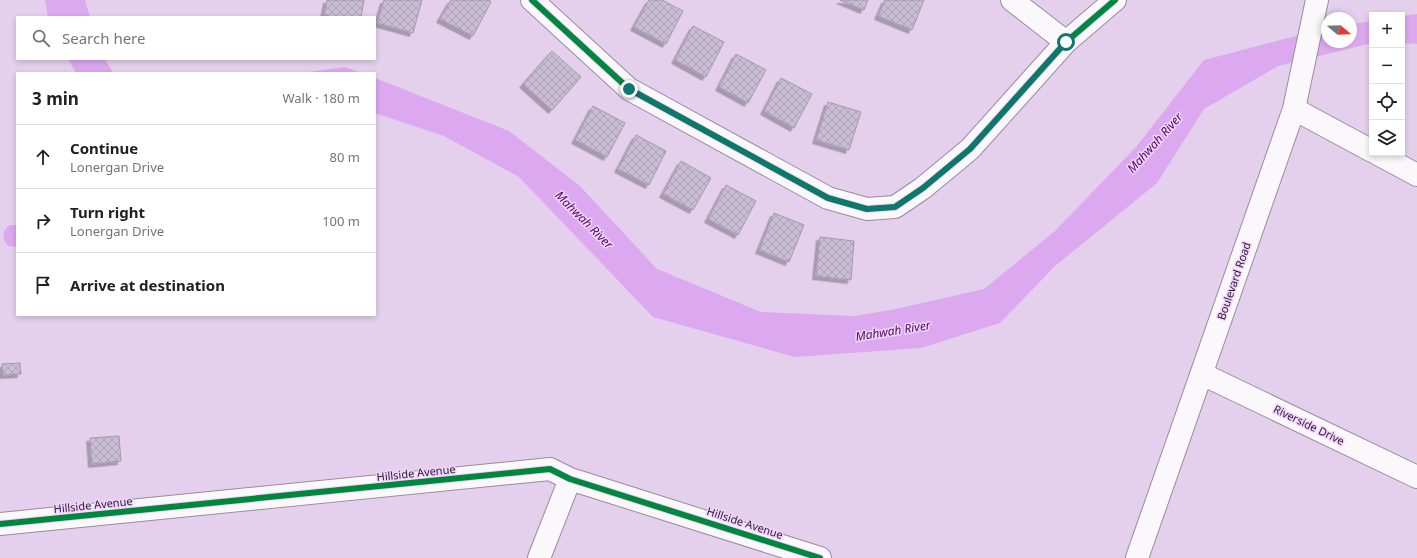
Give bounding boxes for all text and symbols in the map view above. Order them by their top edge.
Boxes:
north arrow [1321,12,1357,48]
map controls [1369,12,1405,156]
button: + [1369,12,1405,48]
search box [16,16,376,60]
icon: search [30,27,52,49]
text: Search here [62,28,145,48]
route start [1057,33,1075,51]
button: − [1369,48,1405,84]
route end [620,80,638,98]
button: locate [1369,84,1405,120]
text: 3 min [32,87,79,110]
text: Walk · 180 m [282,89,360,107]
water label: Mahwah River [1123,108,1187,177]
button: layers [1369,120,1405,156]
text: Continue [70,138,138,158]
icon: ahead [32,146,54,168]
text: 80 m [330,148,360,166]
text: Lonergan Drive [70,158,164,176]
water label: Mahwah River [552,187,618,253]
text: Turn right [70,202,145,222]
icon: right [32,210,54,232]
text: 100 m [322,212,360,230]
text: Lonergan Drive [70,222,164,240]
street label: Boulevard Road [1213,240,1254,322]
icon: arrive [32,274,54,296]
text: Arrive at destination [70,275,225,295]
water label: Mahwah River [854,316,933,345]
street label: Riverside Drive [1271,401,1347,448]
street label: Hillside Avenue [376,461,456,484]
street label: Hillside Avenue [53,493,133,516]
street label: Hillside Avenue [705,503,785,542]

